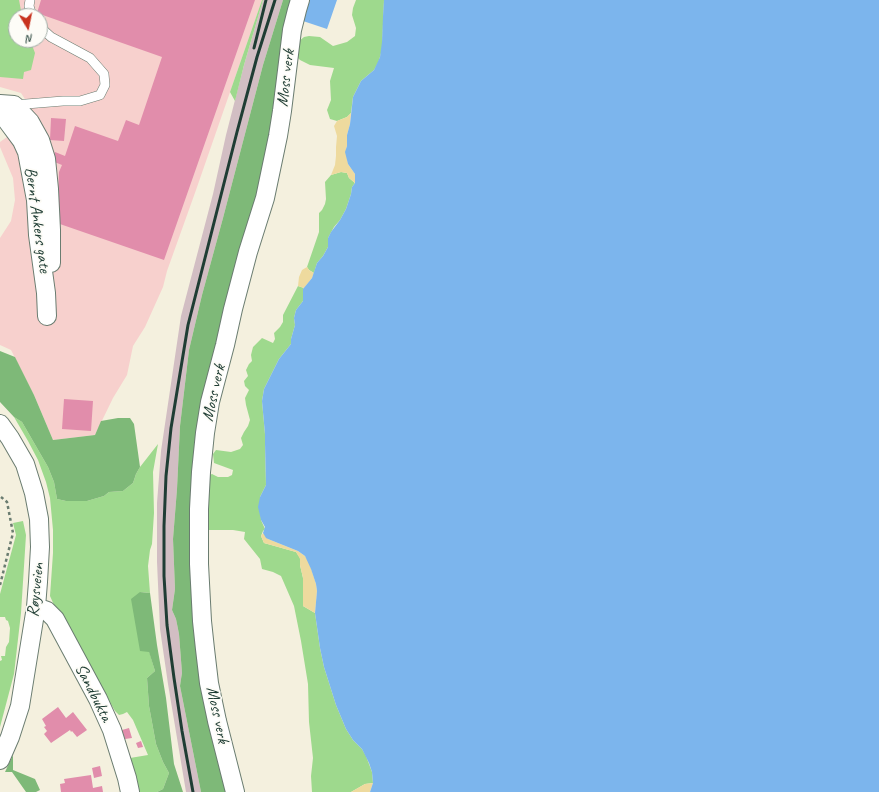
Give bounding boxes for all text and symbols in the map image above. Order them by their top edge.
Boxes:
north arrow [8,8,48,48]
text: N [25,31,34,46]
street label: Moss verk [272,48,300,108]
street label: Bernt Ankers gate [20,166,54,274]
street label: Moss verk [198,363,230,423]
street label: Røysveien [23,562,49,618]
street label: Sandbukta [70,661,116,725]
street label: Moss verk [201,685,233,745]

